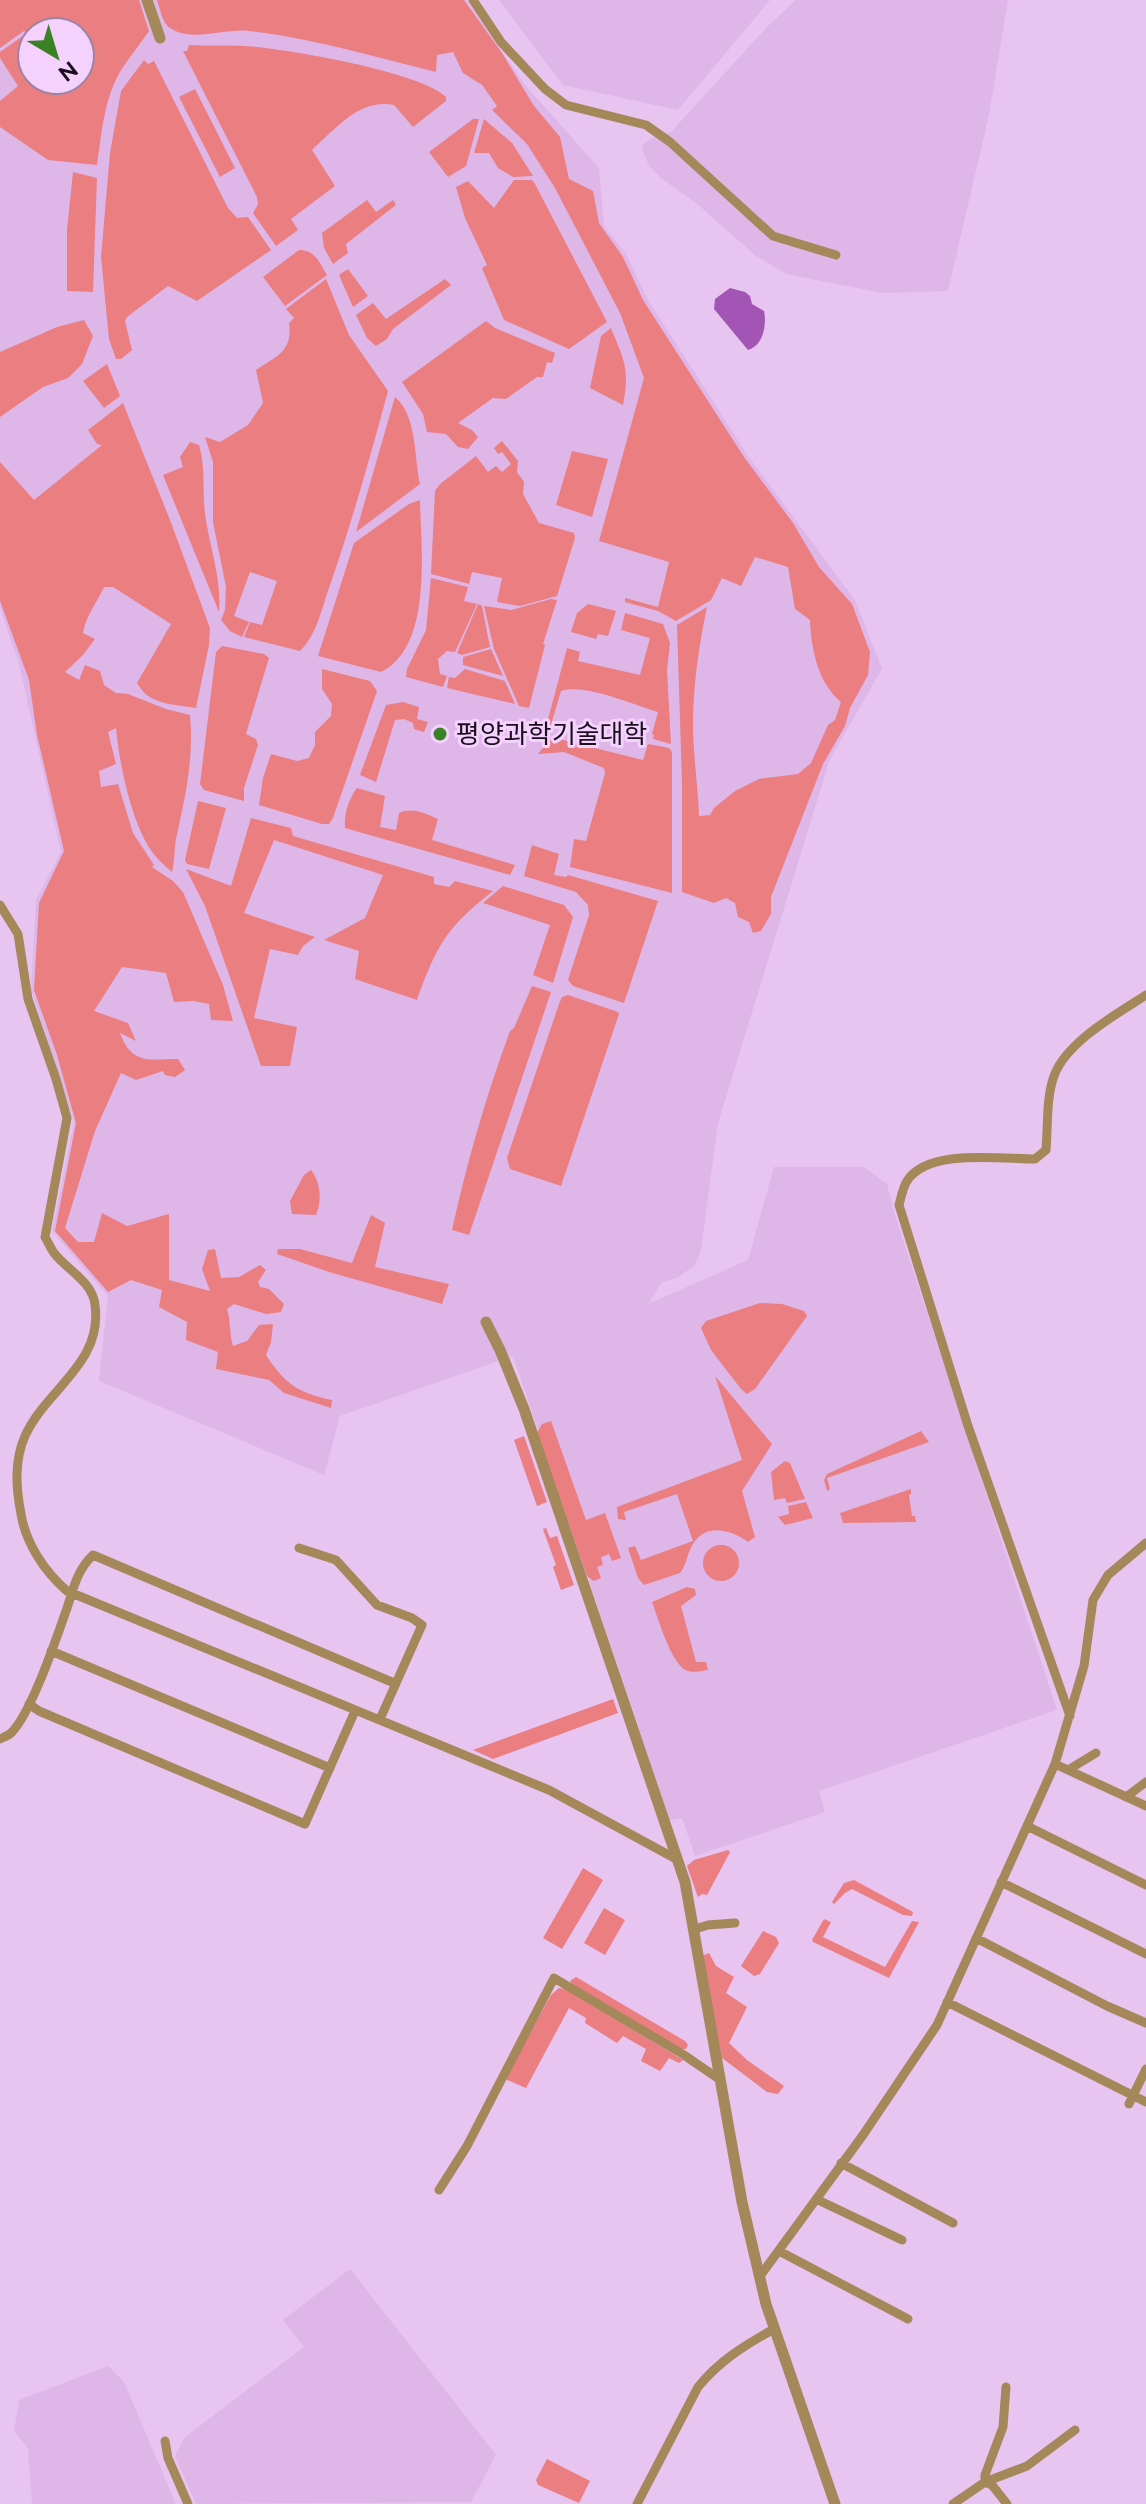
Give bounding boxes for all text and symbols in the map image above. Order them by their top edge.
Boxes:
north arrow [16,16,96,96]
text: N [54,56,83,87]
place label: 평양과학기술대학 [456,719,647,749]
marker: 평양과학기술대학 [431,725,449,743]

